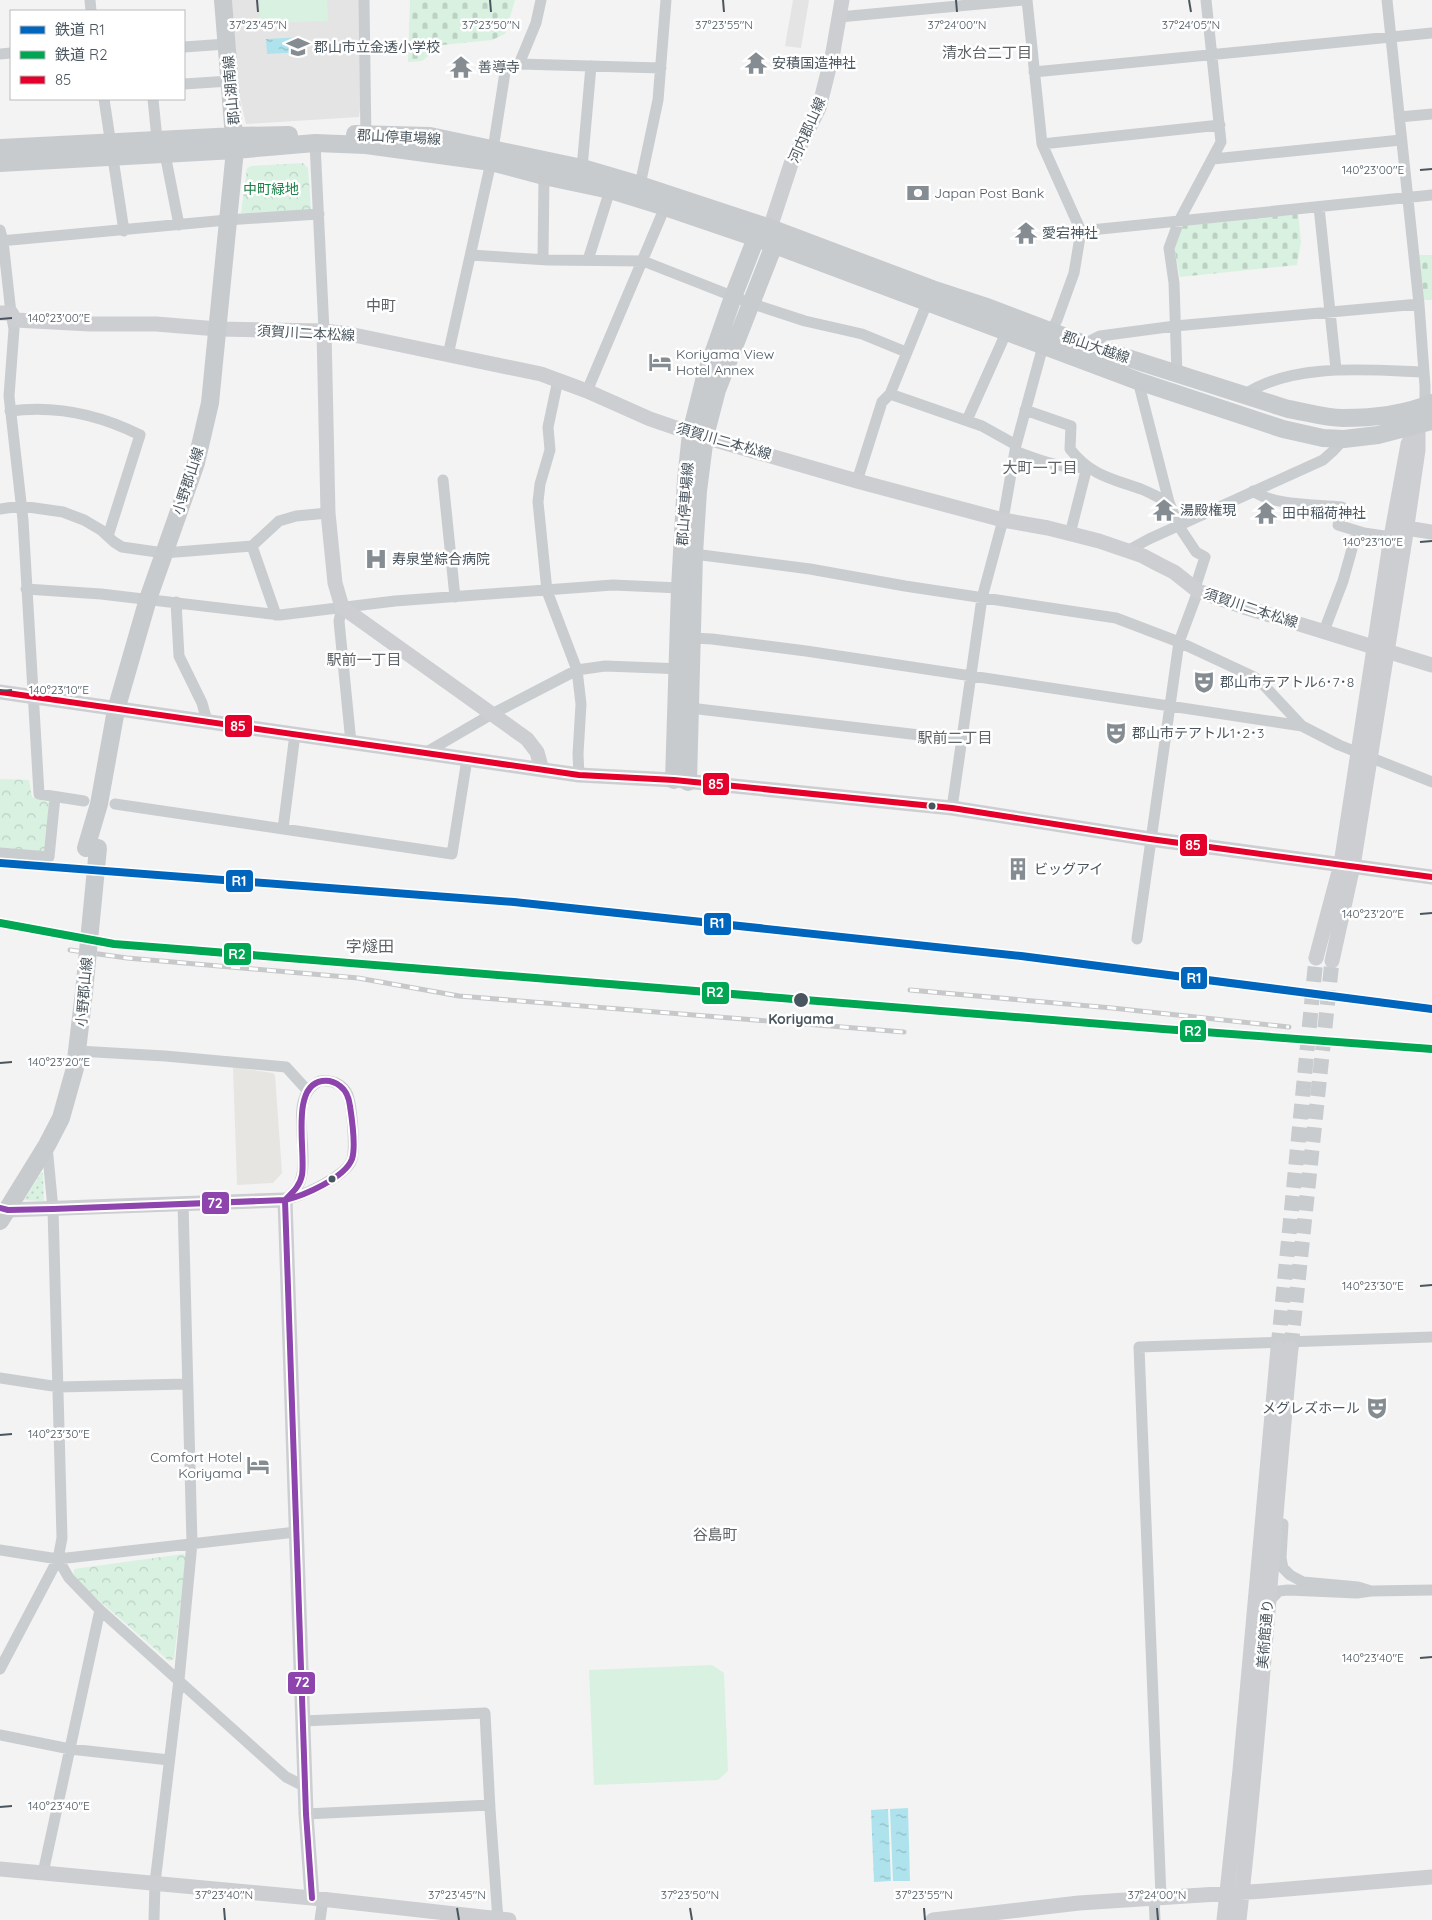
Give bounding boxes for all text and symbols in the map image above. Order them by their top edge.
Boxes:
legend [10,10,185,100]
text: 37°23'45"N [229,17,287,32]
text: 37°23'50"N [462,17,520,32]
text: 37°23'55"N [695,17,753,32]
text: 37°24'00"N [927,17,987,32]
text: 37°24'05"N [1162,17,1220,32]
text: 鉄道 R1 [55,20,105,39]
school or university icon: 郡山市立金透小学校 [285,34,311,60]
place label: 郡山市立金透小学校 [314,38,440,56]
district label: 清水台二丁目 [942,43,1032,62]
text: 鉄道 R2 [55,45,107,64]
temple icon: 安積国造神社 [743,50,769,76]
street label: 郡山湖南線 [219,54,243,126]
temple icon: 善導寺 [448,54,474,80]
place label: 安積国造神社 [772,54,856,72]
place label: 善導寺 [478,58,520,76]
text: 85 [55,70,71,89]
street label: 河内郡山線 [785,94,829,166]
street label: 郡山停車場線 [357,126,441,148]
text: 140°23'00"E [1342,162,1405,177]
park label: 中町緑地 [243,180,299,198]
bank icon: Japan Post Bank [905,180,931,206]
place label: Japan Post Bank [934,184,1044,202]
temple icon: 愛宕神社 [1013,220,1039,246]
place label: 愛宕神社 [1042,224,1098,242]
district label: 中町 [366,296,396,315]
text: 140°23'00"E [28,310,91,325]
street label: 須賀川二本松線 [257,321,355,345]
street label: 郡山大越線 [1060,327,1132,367]
place label: Koriyama View Hotel Annex [676,345,775,379]
hotel icon: Koriyama View Hotel Annex [647,349,673,375]
street label: 須賀川二本松線 [674,419,774,463]
street label: 小野郡山線 [169,445,207,517]
district label: 大町一丁目 [1002,458,1078,477]
street label: 郡山停車場線 [673,461,697,547]
temple icon: 湯殿権現 [1151,497,1177,523]
temple icon: 田中稲荷神社 [1253,500,1279,526]
place label: 湯殿権現 [1180,501,1236,519]
place label: 田中稲荷神社 [1282,504,1366,522]
text: 140°23'10"E [1343,534,1403,549]
hospital icon: 寿泉堂綜合病院 [363,546,389,572]
place label: 寿泉堂綜合病院 [392,550,490,568]
street label: 須賀川二本松線 [1202,584,1300,632]
district label: 駅前一丁目 [326,650,402,669]
theatre icon: 郡山市テアトル6･7･8 [1191,669,1217,695]
place label: 郡山市テアトル6･7･8 [1220,673,1354,691]
text: 140°23'10"E [29,682,89,697]
line badge: 85 [224,714,253,738]
text: 85 [230,717,246,735]
theatre icon: 郡山市テアトル1･2･3 [1103,720,1129,746]
place label: 郡山市テアトル1･2･3 [1132,724,1264,742]
district label: 駅前二丁目 [917,728,993,747]
line badge: 85 [702,772,730,796]
text: 85 [708,775,724,793]
unlabelled marker [927,801,937,811]
line badge: 85 [1179,833,1208,857]
text: 85 [1185,836,1201,854]
building icon: ビッグアイ [1005,856,1031,882]
place label: ビッグアイ [1034,860,1103,878]
line badge: R1 [225,869,254,893]
text: R1 [231,872,247,890]
text: 140°23'20"E [1342,906,1404,921]
line badge: R1 [703,912,732,936]
text: R1 [709,914,725,932]
district label: 字燧田 [346,936,394,956]
line badge: R2 [223,942,252,966]
text: R2 [228,945,246,963]
street label: 小野郡山線 [72,956,96,1028]
line badge: R1 [1180,966,1208,990]
text: R1 [1186,969,1202,987]
line badge: R2 [701,981,730,1005]
text: R2 [706,983,724,1001]
marker: Koriyama [792,991,810,1009]
place label: Koriyama [768,1010,834,1028]
line badge: R2 [1179,1019,1207,1043]
text: R2 [1184,1022,1202,1040]
text: 140°23'20"E [28,1054,90,1069]
unlabelled marker [327,1174,337,1184]
line badge: 72 [201,1191,230,1215]
text: 72 [207,1194,223,1212]
text: 140°23'30"E [1342,1278,1404,1293]
theatre icon: メグレズホール [1364,1395,1390,1421]
place label: メグレズホール [1262,1399,1360,1417]
text: 140°23'30"E [28,1426,90,1441]
place label: Comfort Hotel Koriyama [150,1448,242,1482]
hotel icon: Comfort Hotel Koriyama [245,1452,271,1478]
district label: 谷島町 [692,1525,738,1544]
street label: 美術館通り [1253,1598,1277,1670]
text: 140°23'40"E [1342,1650,1404,1665]
line badge: 72 [287,1671,316,1695]
text: 72 [294,1673,310,1691]
text: 140°23'40"E [28,1798,90,1813]
text: 37°23'40"N [195,1887,253,1902]
text: 37°23'45"N [428,1887,486,1902]
text: 37°23'50"N [661,1887,719,1902]
text: 37°23'55"N [895,1887,953,1902]
text: 37°24'00"N [1127,1887,1187,1902]

